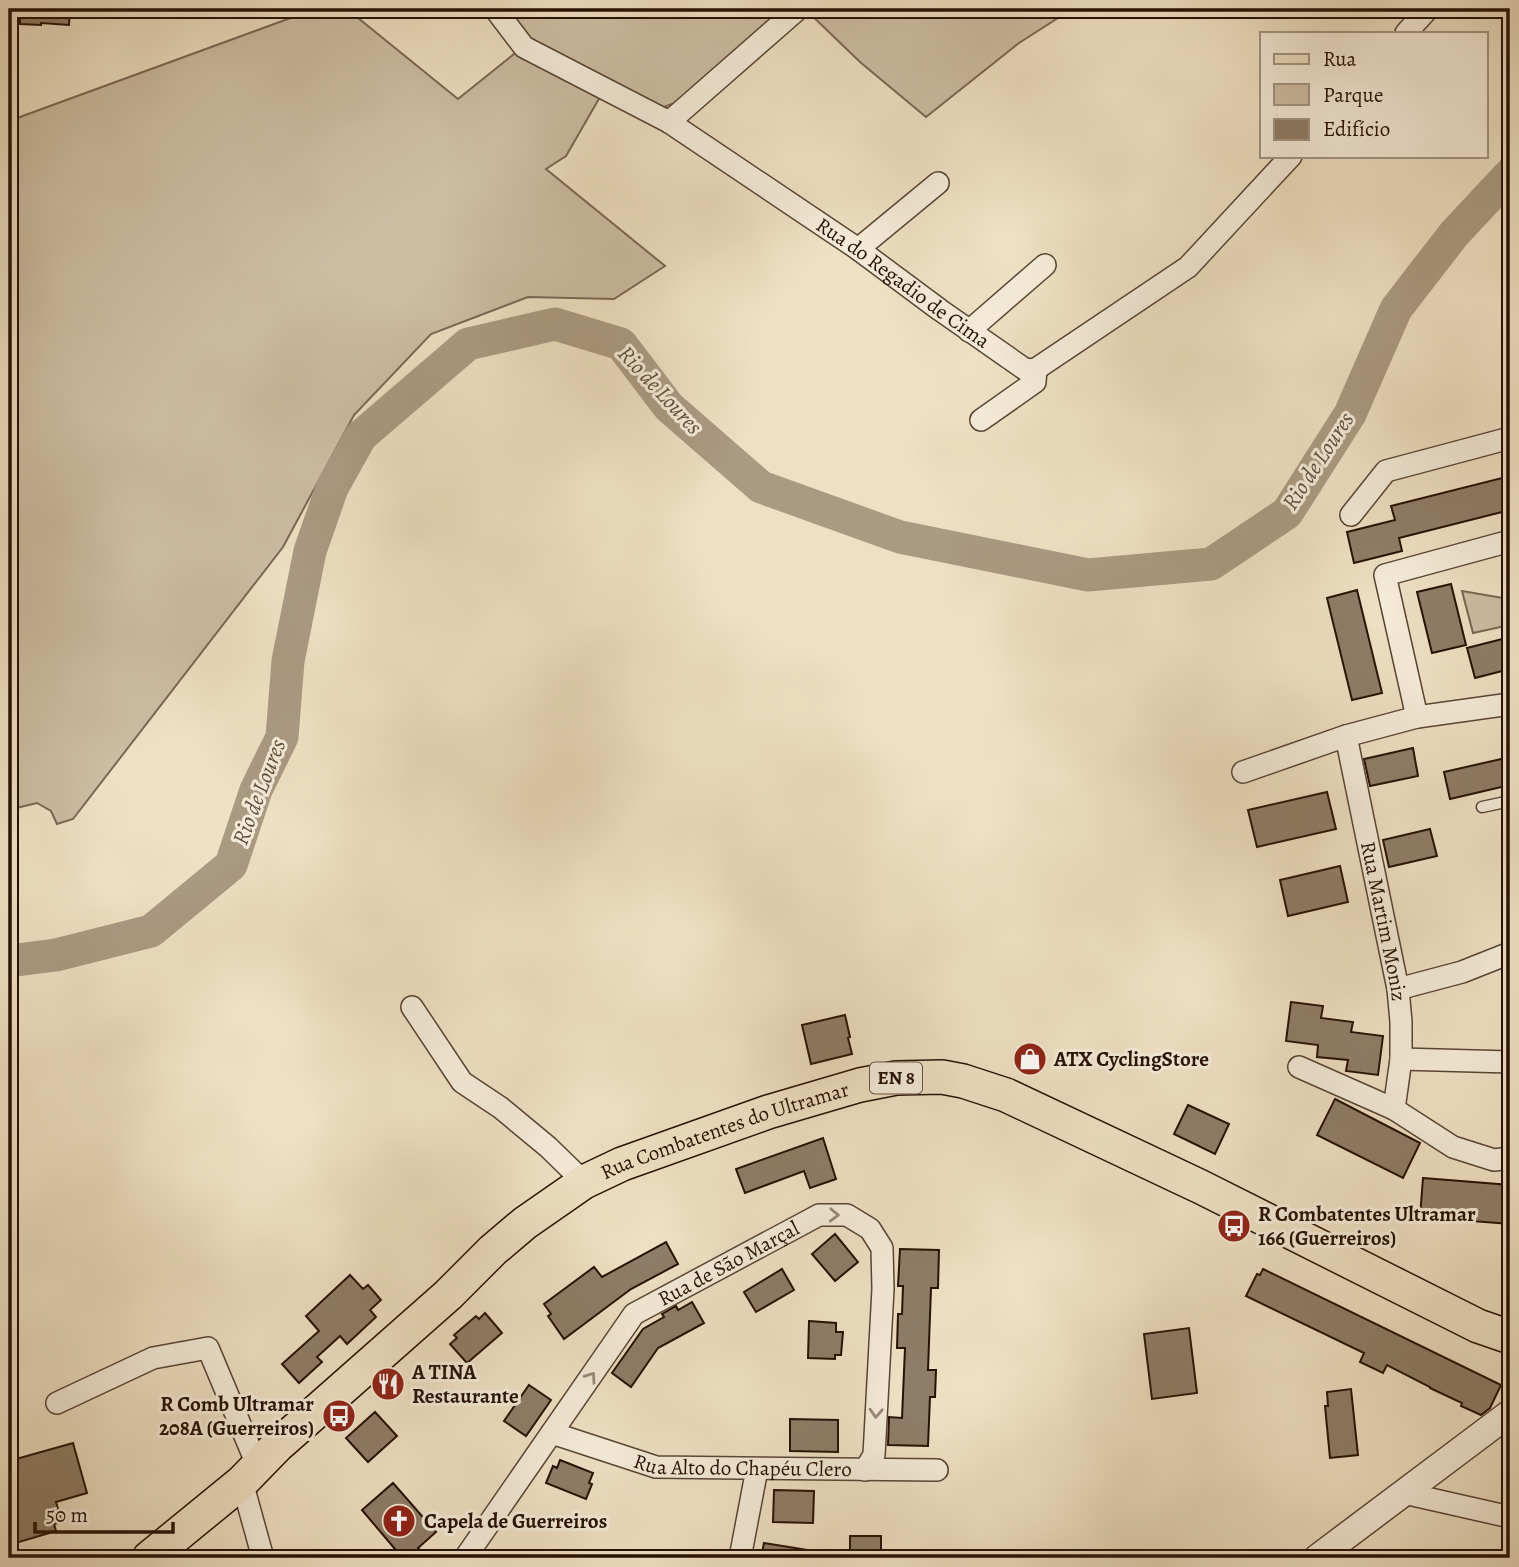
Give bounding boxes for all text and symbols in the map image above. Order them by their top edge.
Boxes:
legend [1260,32,1488,158]
text: Rua [1323,45,1357,73]
text: Parque [1323,81,1383,109]
text: Edifício [1323,115,1390,143]
street label: Rua do Regadio de Cima [811,211,996,355]
water label: Rio de Loures [611,339,709,441]
water label: Rio de Loures [1275,406,1361,516]
water label: Rio de Loures [225,735,293,849]
street label: Rua Martim Moniz [1354,839,1413,1002]
shop icon: ATX CyclingStore [1011,1040,1049,1078]
place label: ATX CyclingStore [1053,1045,1209,1073]
road number: EN 8 [870,1062,922,1094]
street label: Rua Combatentes do Ultramar [596,1075,852,1186]
place label: R Combatentes Ultramar 166 (Guerreiros) [1258,1200,1476,1252]
one-way arrow [829,1207,840,1223]
bus stop icon: R Combatentes Ultramar 166 (Guerreiros) [1215,1207,1253,1245]
street label: Rua de São Marçal [653,1214,804,1313]
place label: A TINA Restaurante [411,1358,519,1410]
restaurant icon: A TINA Restaurante [369,1365,407,1403]
one-way arrow [583,1372,595,1385]
place label: R Comb Ultramar 208A (Guerreiros) [159,1390,314,1442]
bus stop icon: R Comb Ultramar 208A (Guerreiros) [320,1397,358,1435]
one-way arrow [869,1408,884,1419]
street label: Rua Alto do Chapéu Clero [630,1447,852,1483]
scale bar [35,1490,173,1534]
text: 50 m [46,1501,88,1529]
church icon: Capela de Guerreiros [380,1502,418,1540]
place label: Capela de Guerreiros [424,1507,607,1535]

